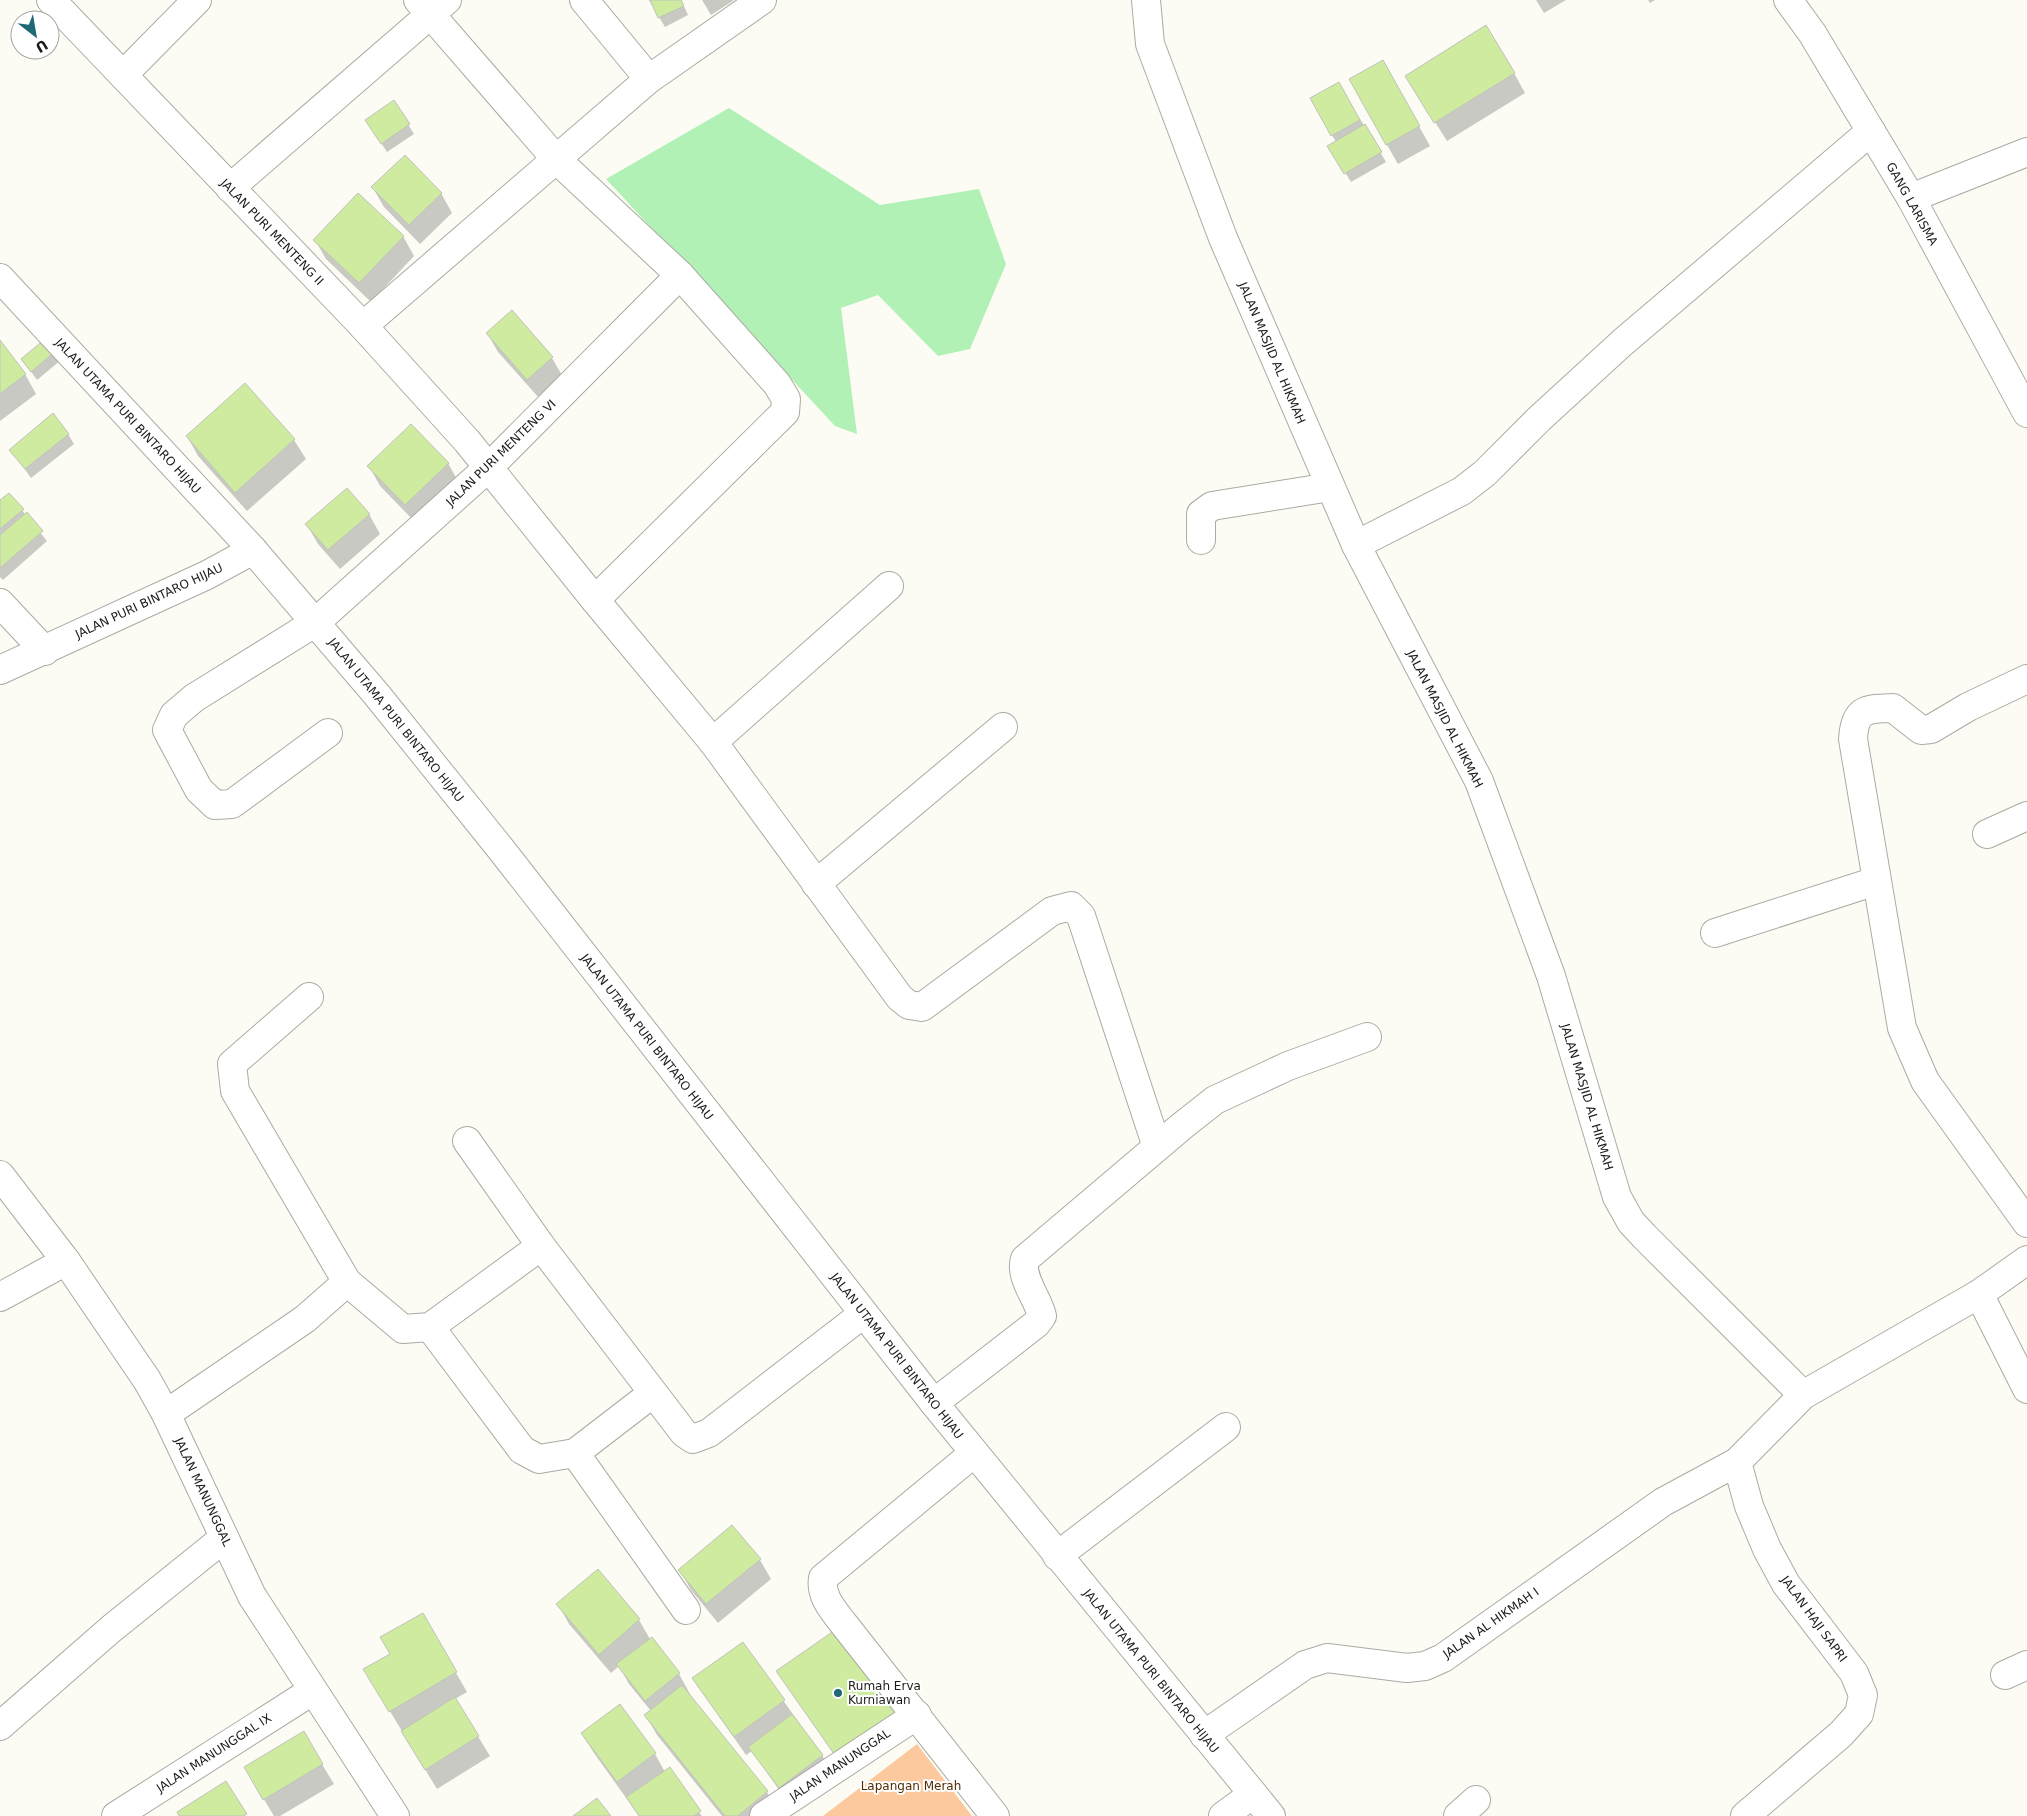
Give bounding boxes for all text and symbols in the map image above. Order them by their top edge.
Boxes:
north arrow [10,10,60,60]
text: U [33,36,51,56]
street label: GANG LARISMA [1883,160,1941,249]
street label: JALAN PURI MENTENG II [217,175,326,288]
street label: JALAN MASJID AL HIKMAH [1235,279,1308,426]
street label: JALAN UTAMA PURI BINTARO HIJAU [52,335,204,496]
street label: JALAN PURI MENTENG VI [443,397,559,510]
street label: JALAN PURI BINTARO HIJAU [72,561,225,642]
street label: JALAN UTAMA PURI BINTARO HIJAU [325,634,467,805]
street label: JALAN MASJID AL HIKMAH [1404,647,1486,790]
street label: JALAN UTAMA PURI BINTARO HIJAU [577,950,716,1123]
street label: JALAN MASJID AL HIKMAH [1558,1021,1616,1172]
street label: JALAN UTAMA PURI BINTARO HIJAU [827,1269,966,1442]
street label: JALAN MANUNGGAL [171,1435,234,1549]
street label: JALAN HAJI SAPRI [1778,1572,1850,1665]
street label: JALAN UTAMA PURI BINTARO HIJAU [1080,1585,1222,1756]
street label: JALAN AL HIKMAH I [1440,1585,1542,1662]
place label: Rumah Erva Kurniawan [848,1679,921,1707]
marker: Rumah Erva Kurniawan [832,1687,844,1699]
street label: JALAN MANUNGGAL IX [153,1711,274,1796]
street label: JALAN MANUNGGAL [786,1726,893,1804]
park label: Lapangan Merah [861,1779,961,1793]

